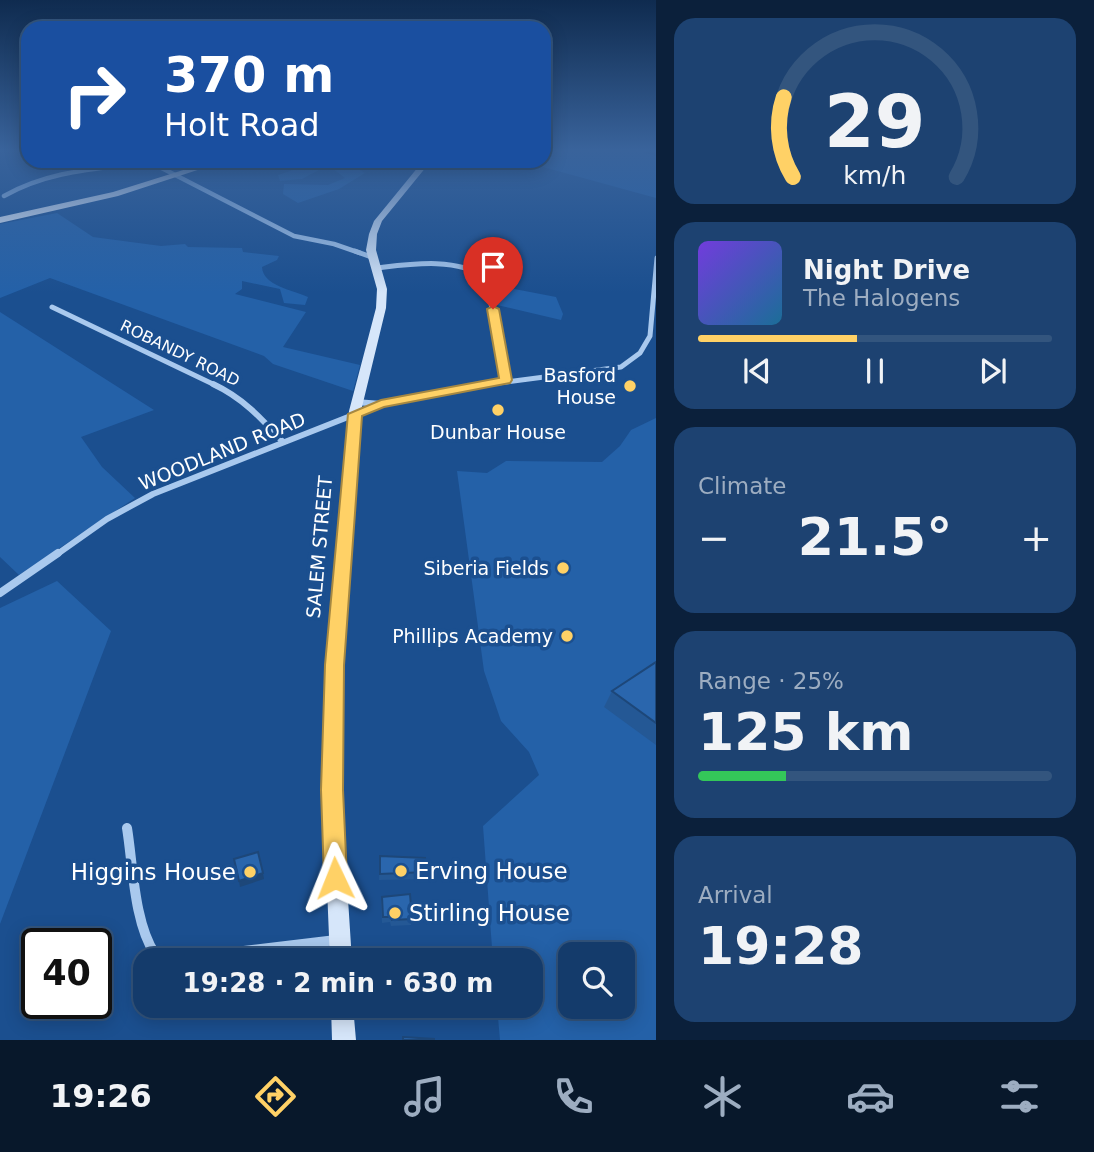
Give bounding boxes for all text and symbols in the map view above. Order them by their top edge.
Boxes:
text: 370 m [164,47,334,104]
icon: right [49,49,140,140]
text: 29 [824,80,926,165]
text: Holt Road [164,106,320,144]
text: km/h [843,161,907,190]
pin [463,237,523,309]
icon: arrive [474,248,512,286]
text: Night Drive [803,255,970,285]
text: The Halogens [803,285,960,311]
street label: ROBANDY ROAD [117,316,243,390]
icon: previous [738,352,776,390]
icon: pause [856,352,894,390]
icon: next [974,352,1012,390]
place label: Basford House [544,364,616,408]
marker: Basford House [622,378,638,394]
marker: Dunbar House [490,402,506,418]
street label: WOODLAND ROAD [136,408,308,494]
place label: Dunbar House [430,421,566,443]
text: Climate [698,473,787,499]
street label: SALEM STREET [302,474,336,619]
text: 21.5° [798,507,952,567]
text: − [698,516,730,560]
text: + [1020,516,1052,560]
place label: Siberia Fields [423,557,549,579]
marker: Siberia Fields [555,560,571,576]
place label: Phillips Academy [392,625,553,647]
marker: Phillips Academy [559,628,575,644]
text: Range · 25% [698,668,844,694]
text: 125 km [698,702,913,762]
position arrow [298,841,372,915]
place label: Erving House [415,858,568,884]
place label: Higgins House [71,859,236,885]
marker: Erving House [393,863,409,879]
marker: Higgins House [242,864,258,880]
text: Arrival [698,882,773,908]
place label: Stirling House [409,900,570,926]
marker: Stirling House [387,905,403,921]
text: 19:28 [698,916,864,976]
speed limit sign: 40 [21,928,112,1019]
map controls [558,942,635,1019]
button: search [558,942,635,1019]
text: 19:28 · 2 min · 630 m [183,968,493,998]
icon: directions [251,1072,300,1121]
icon: music [400,1072,449,1121]
icon: phone [549,1072,598,1121]
icon: climate [698,1072,747,1121]
icon: car [846,1072,895,1121]
icon: filters [995,1072,1044,1121]
text: 19:26 [50,1077,152,1115]

